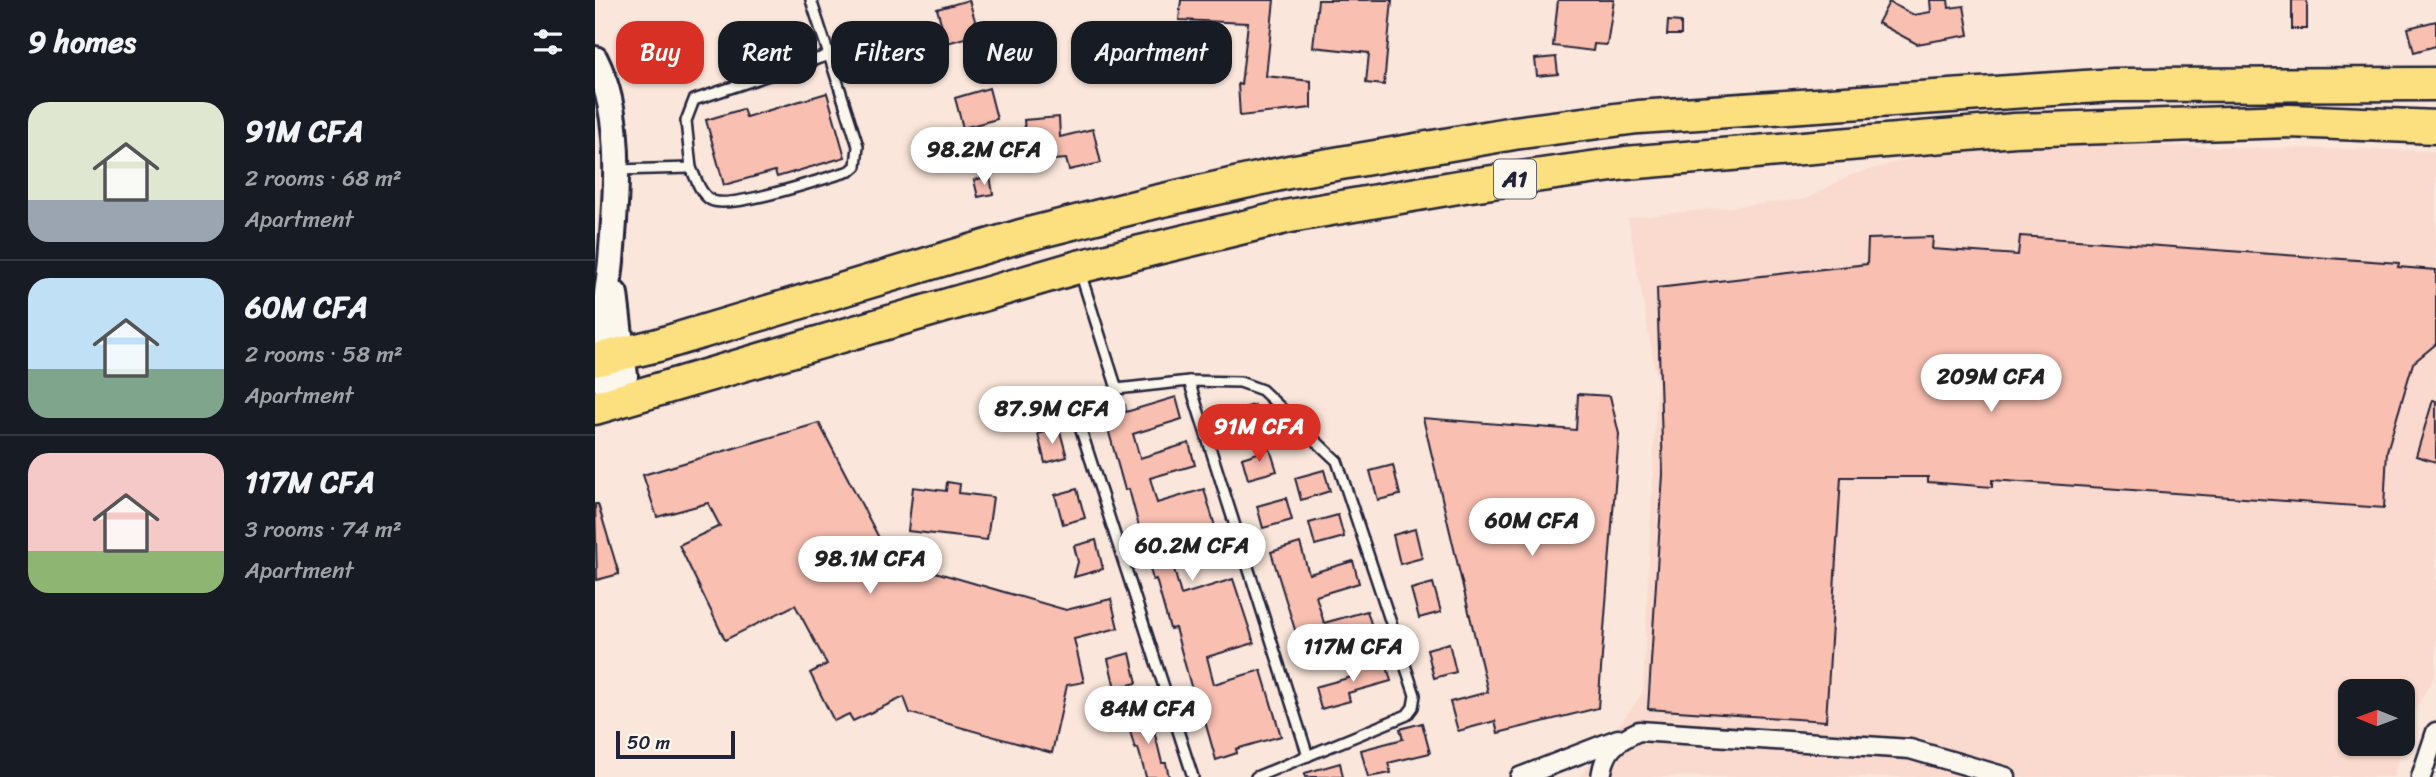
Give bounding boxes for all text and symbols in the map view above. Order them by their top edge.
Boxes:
text: 9 homes [28,15,136,69]
chip: Buy [616,21,704,84]
chip: Rent [718,21,817,84]
chip: Filters [831,21,949,84]
chip: New [963,21,1057,84]
chip: Apartment [1071,21,1232,84]
icon: filters [529,23,567,61]
text: 91M CFA [245,104,363,158]
pin: 98.2M CFA [904,128,1064,187]
text: 98.2M CFA [927,129,1041,170]
icon: home [84,130,168,214]
text: 2 rooms · 68 m² [245,158,402,199]
road number: A1 [1494,160,1536,198]
text: Apartment [245,199,354,240]
text: 60M CFA [245,280,368,334]
icon: home [84,306,168,390]
text: 2 rooms · 58 m² [245,334,403,375]
pin: 209M CFA [1919,354,2063,414]
text: 209M CFA [1937,356,2045,397]
text: Apartment [245,375,354,416]
pin: 87.9M CFA [972,386,1132,446]
text: 87.9M CFA [995,388,1109,429]
pin: 91M CFA [1194,405,1324,464]
text: 91M CFA [1214,406,1304,447]
text: 117M CFA [245,455,375,509]
icon: home [84,481,168,565]
pin: 60M CFA [1467,498,1597,558]
text: 60M CFA [1485,500,1579,541]
text: 3 rooms · 74 m² [245,509,402,550]
pin: 60.2M CFA [1112,524,1272,583]
text: 60.2M CFA [1135,525,1249,566]
pin: 98.1M CFA [790,536,950,596]
text: 98.1M CFA [814,538,926,579]
text: Apartment [245,550,354,591]
pin: 117M CFA [1281,624,1425,684]
text: 117M CFA [1303,626,1403,667]
north arrow [2338,679,2415,756]
map controls [2338,679,2415,756]
pin: 84M CFA [1083,686,1213,746]
text: 84M CFA [1101,688,1195,729]
text: 50 m [627,726,670,759]
scale bar [616,728,735,760]

